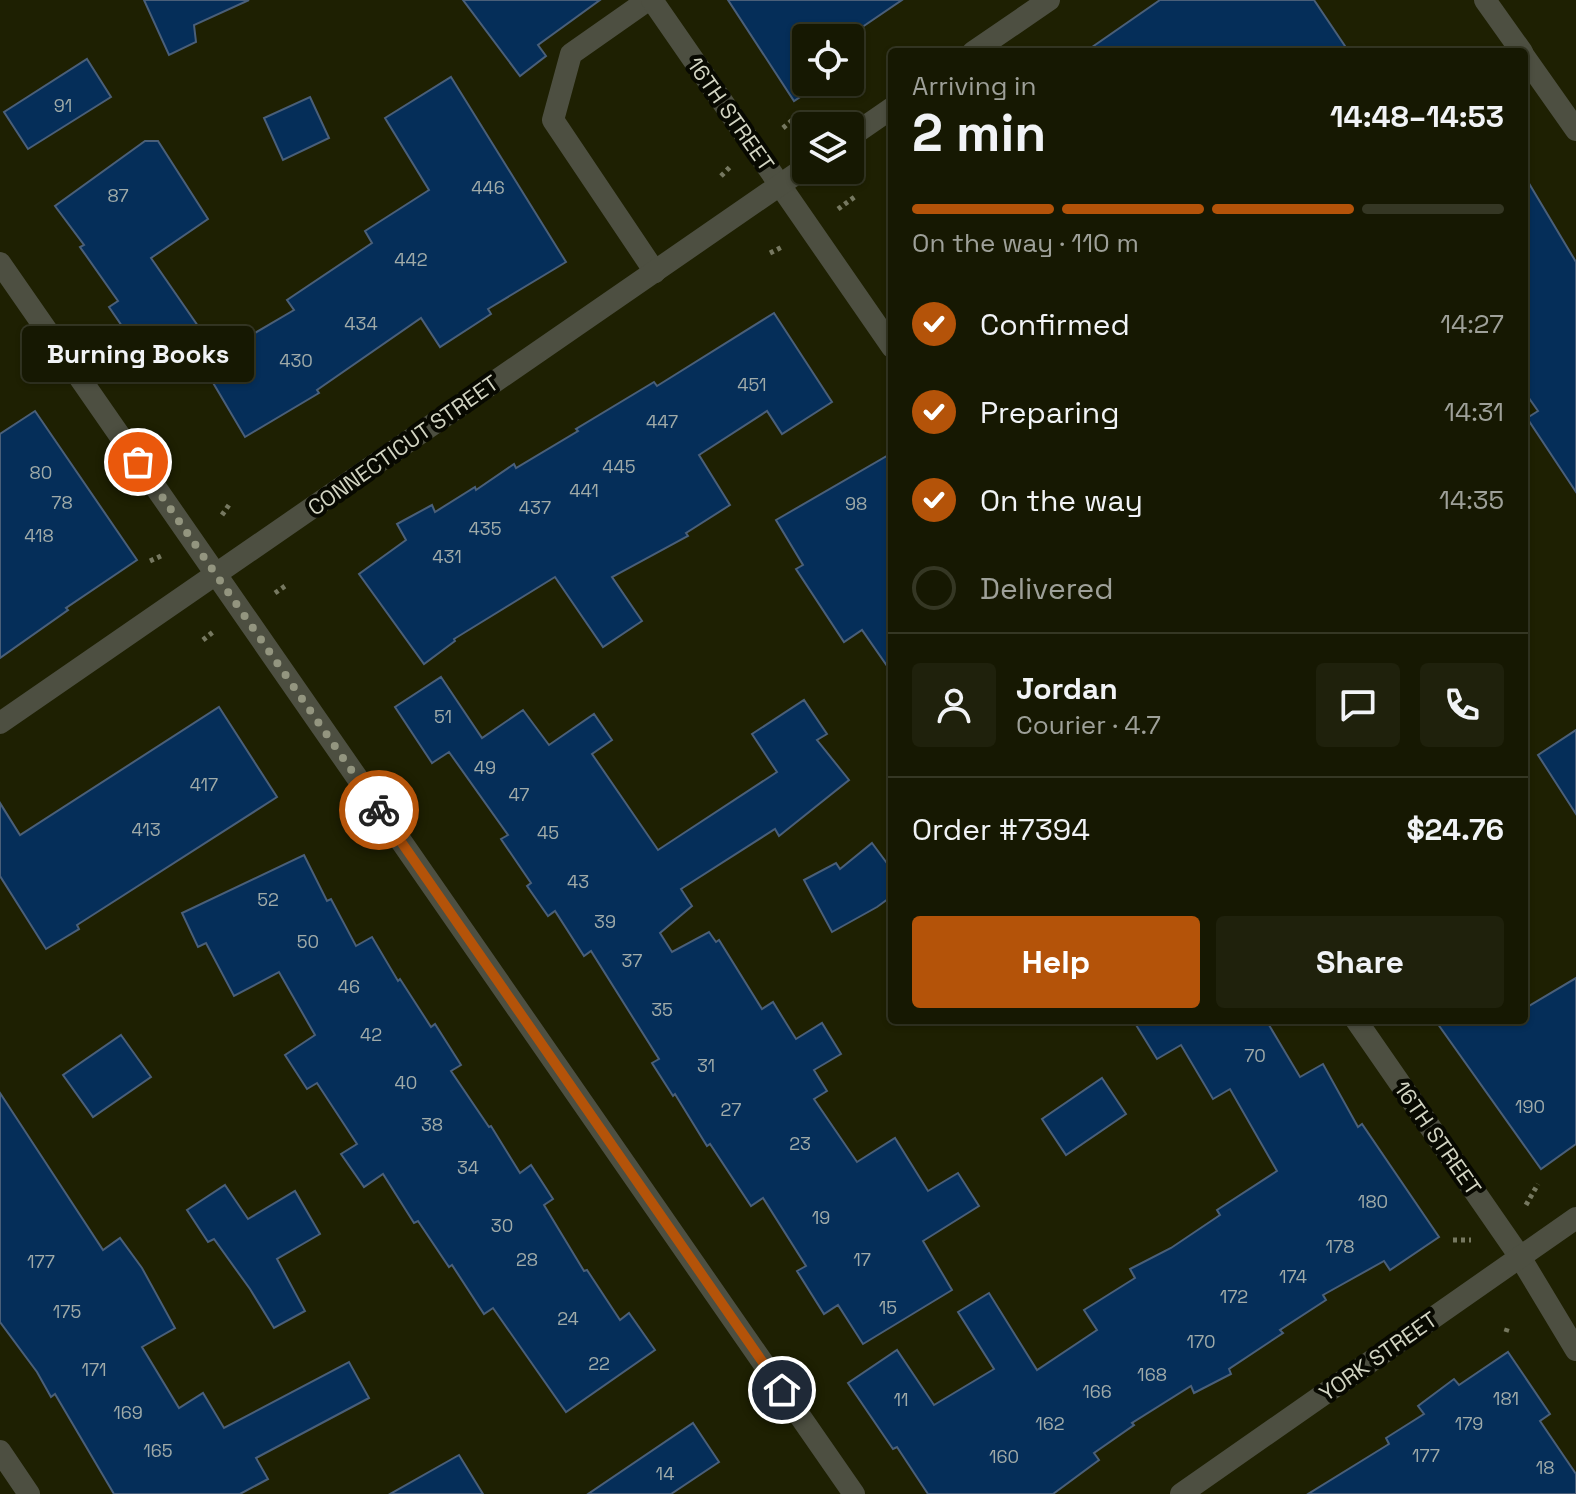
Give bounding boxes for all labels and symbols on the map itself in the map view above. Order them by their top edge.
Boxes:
street label: 16TH STREET [681,51,781,177]
house number: 91 [54,94,72,117]
house number: 446 [471,176,505,199]
house number: 87 [107,184,129,207]
house number: 442 [394,248,428,271]
house number: 434 [344,312,378,335]
callout: Burning Books [22,326,254,382]
house number: 430 [279,349,313,372]
street label: CONNECTICUT STREET [302,369,504,521]
house number: 451 [737,373,767,396]
house number: 447 [646,410,678,433]
pin [104,428,172,496]
house number: 445 [602,455,636,478]
house number: 80 [30,461,52,484]
house number: 441 [569,479,599,502]
house number: 78 [51,491,73,514]
house number: 98 [845,492,867,515]
house number: 437 [519,496,551,519]
house number: 435 [469,517,501,540]
house number: 418 [24,524,54,547]
house number: 431 [432,545,462,568]
house number: 51 [434,705,452,728]
house number: 49 [474,756,496,779]
courier [339,770,419,850]
house number: 417 [190,773,218,796]
house number: 47 [509,783,529,806]
house number: 413 [131,818,161,841]
house number: 45 [537,821,559,844]
house number: 43 [567,870,589,893]
house number: 52 [257,888,279,911]
house number: 39 [594,910,616,933]
house number: 50 [297,930,319,953]
house number: 37 [621,949,643,972]
house number: 46 [338,975,360,998]
house number: 35 [651,998,673,1021]
house number: 42 [360,1023,382,1046]
house number: 70 [1244,1044,1266,1067]
house number: 31 [697,1054,715,1077]
house number: 40 [395,1071,417,1094]
street label: 16TH STREET [1388,1075,1488,1201]
house number: 190 [1515,1095,1545,1118]
house number: 27 [721,1098,741,1121]
house number: 38 [421,1113,443,1136]
house number: 23 [789,1132,811,1155]
house number: 34 [457,1156,479,1179]
house number: 180 [1358,1190,1388,1213]
house number: 19 [812,1206,830,1229]
house number: 30 [491,1214,513,1237]
house number: 178 [1326,1235,1354,1258]
house number: 28 [516,1248,538,1271]
house number: 17 [853,1248,871,1271]
house number: 177 [27,1250,55,1273]
house number: 174 [1279,1265,1307,1288]
house number: 172 [1220,1285,1248,1308]
house number: 15 [879,1296,897,1319]
house number: 175 [53,1300,81,1323]
street label: YORK STREET [1314,1305,1443,1407]
house number: 24 [557,1307,579,1330]
house number: 170 [1186,1330,1216,1353]
house number: 22 [588,1352,610,1375]
pin [748,1356,816,1424]
house number: 171 [81,1358,107,1381]
house number: 168 [1137,1363,1167,1386]
house number: 166 [1082,1380,1112,1403]
house number: 181 [1493,1387,1519,1410]
house number: 11 [893,1388,909,1411]
house number: 169 [113,1401,143,1424]
house number: 162 [1035,1412,1065,1435]
house number: 179 [1455,1412,1483,1435]
house number: 165 [143,1439,173,1462]
house number: 177 [1412,1444,1440,1467]
house number: 160 [989,1445,1019,1468]
house number: 18 [1536,1456,1554,1479]
house number: 14 [656,1462,674,1485]

